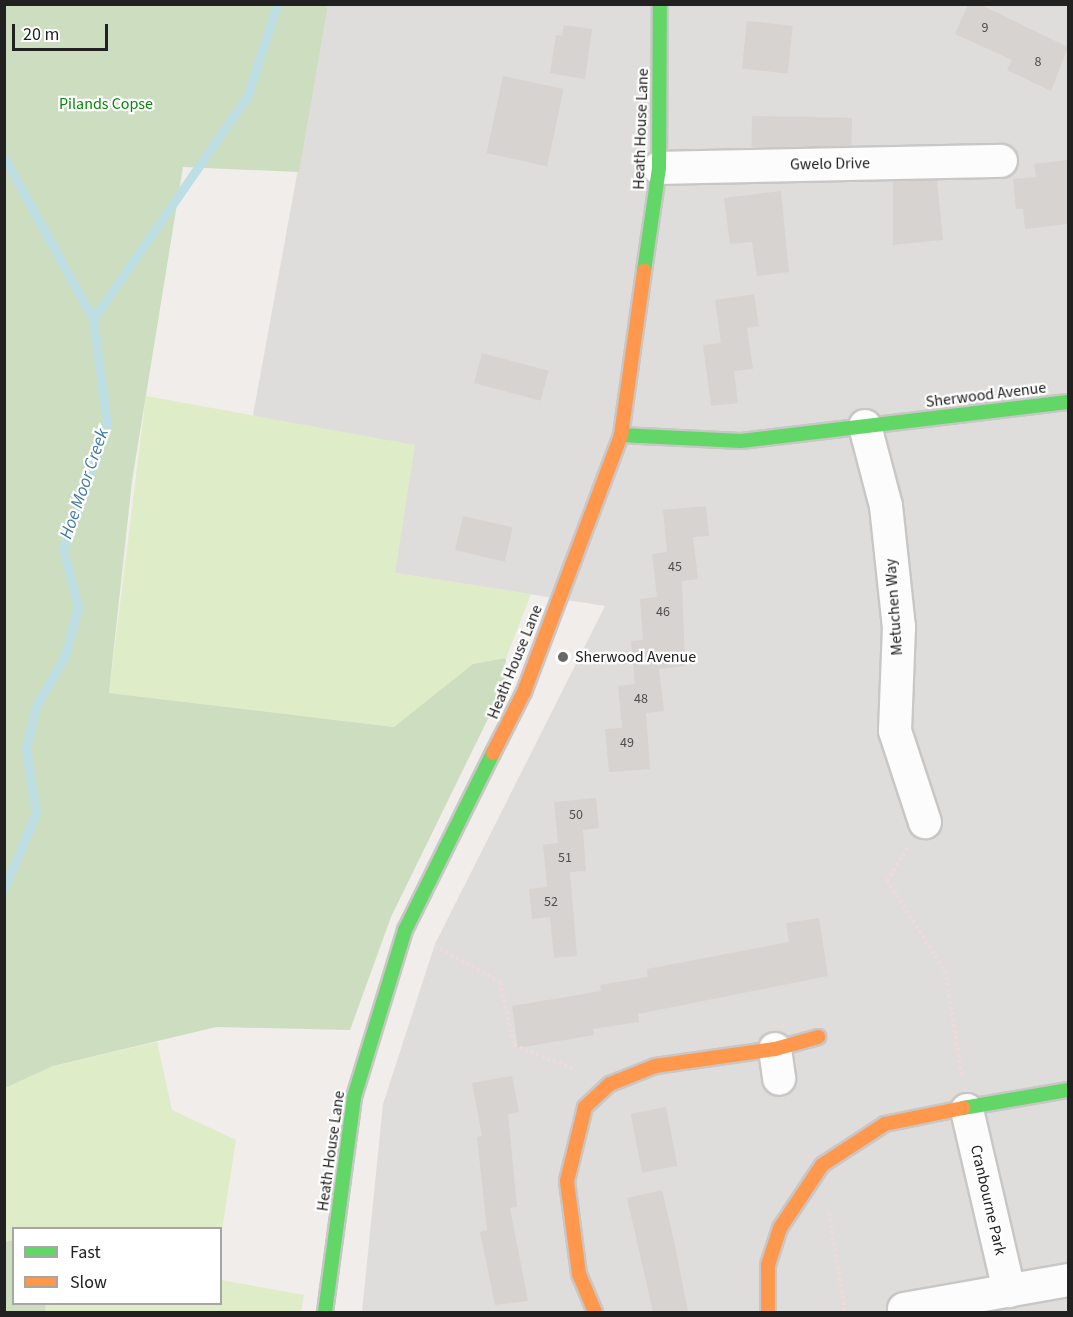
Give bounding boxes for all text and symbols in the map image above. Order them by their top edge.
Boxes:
scale bar [15,12,111,50]
house number: 9 [982,20,988,36]
text: 20 m [23,22,59,47]
house number: 8 [1035,54,1041,70]
street label: Heath House Lane [629,68,653,190]
park label: Pilands Copse [59,94,153,114]
street label: Gwelo Drive [790,154,870,174]
street label: Sherwood Avenue [925,378,1047,412]
water label: Hoe Moor Creek [56,426,114,542]
street label: Metuchen Way [881,558,907,656]
house number: 45 [668,559,682,575]
street label: Heath House Lane [483,602,547,722]
house number: 46 [656,604,670,620]
place label: Sherwood Avenue [575,647,696,667]
marker: Sherwood Avenue [556,650,570,664]
house number: 48 [634,691,648,707]
house number: 49 [620,735,634,751]
house number: 50 [569,807,583,823]
house number: 51 [558,850,572,866]
house number: 52 [544,894,558,910]
street label: Heath House Lane [313,1090,349,1212]
street label: Cranbourne Park [966,1143,1010,1257]
legend [12,1227,222,1305]
text: Fast [70,1240,101,1265]
text: Slow [70,1270,107,1295]

